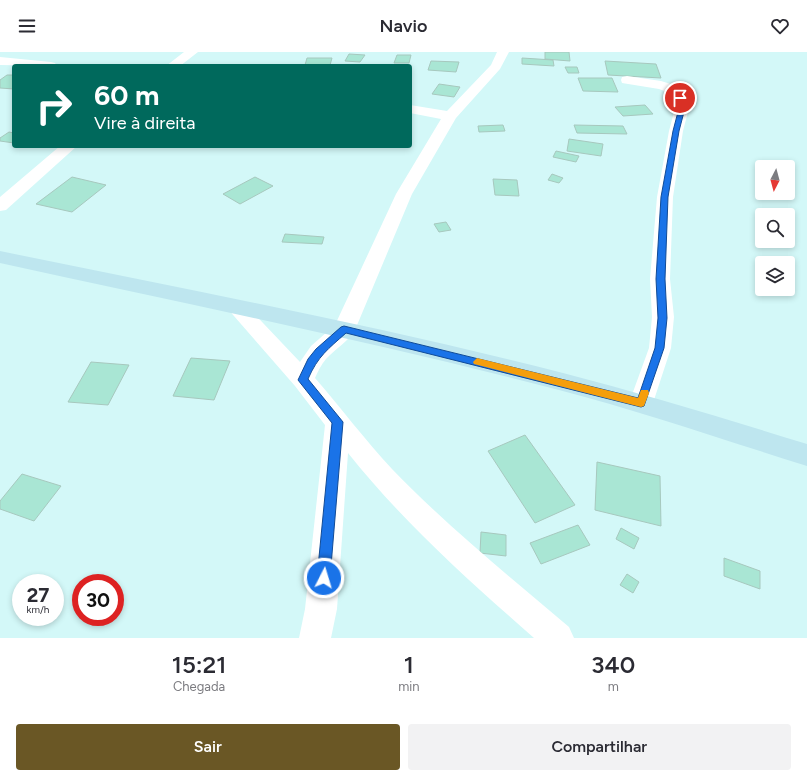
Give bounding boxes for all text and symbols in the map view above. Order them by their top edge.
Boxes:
icon: menu [16,15,38,37]
text: Navio [380,15,427,37]
icon: heart [769,15,791,37]
text: 60 m [94,78,159,112]
icon: right [28,80,80,132]
pin [663,81,697,115]
icon: arrive [669,87,691,109]
text: Vire à direita [94,112,195,134]
north arrow [755,160,795,200]
map controls [755,160,795,296]
button: search [755,208,795,248]
button: layers [755,256,795,296]
position arrow [303,557,345,599]
speed limit sign: 30 [72,574,124,626]
text: 27 [27,583,49,607]
text: km/h [27,603,49,616]
text: 15:21 [172,650,226,679]
text: 1 [404,650,414,679]
text: 340 [591,650,635,679]
text: Chegada [173,679,225,694]
text: min [398,679,420,694]
text: m [608,679,619,694]
button: Sair [16,724,400,770]
button: Compartilhar [408,724,791,770]

